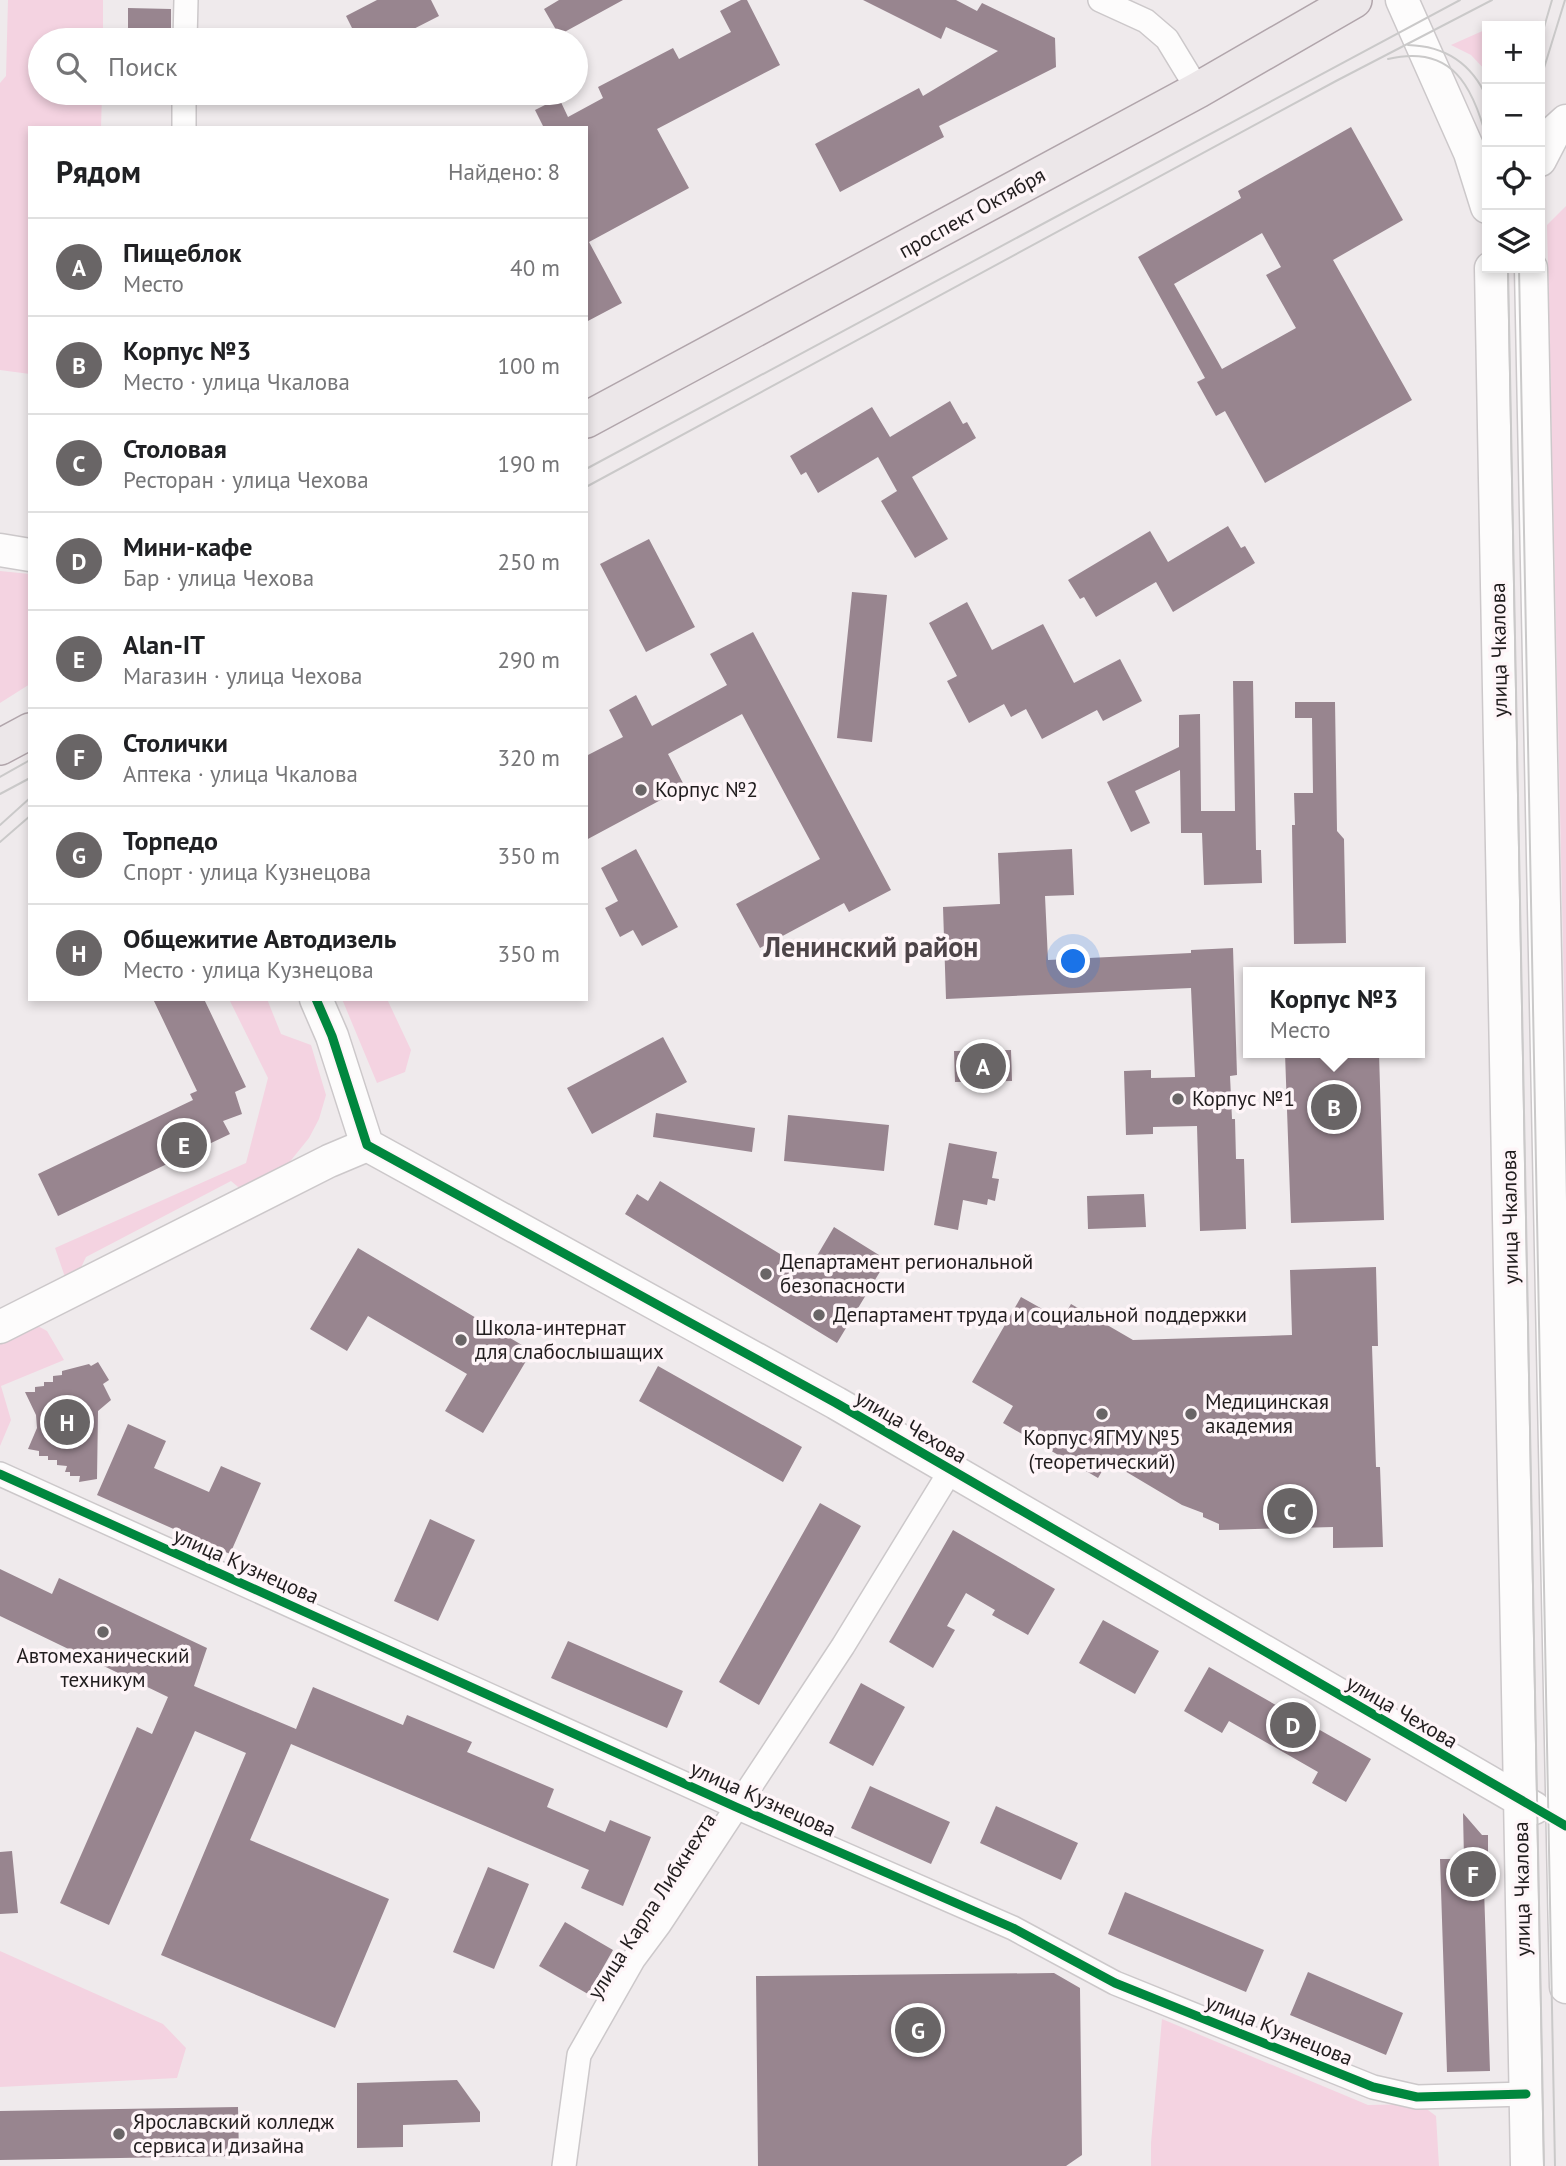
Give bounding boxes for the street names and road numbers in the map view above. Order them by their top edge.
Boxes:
street label: проспект Октября [894,161,1050,264]
street label: улица Чкалова [1484,582,1513,718]
street label: улица Чкалова [1495,1149,1524,1285]
street label: улица Чехова [851,1384,972,1469]
street label: улица Кузнецова [169,1521,323,1610]
street label: улица Чехова [1342,1669,1463,1754]
street label: улица Кузнецова [686,1754,840,1843]
street label: улица Карла Либкнехта [581,1807,722,2004]
street label: улица Чкалова [1507,1821,1536,1957]
street label: улица Кузнецова [1202,1988,1357,2071]

